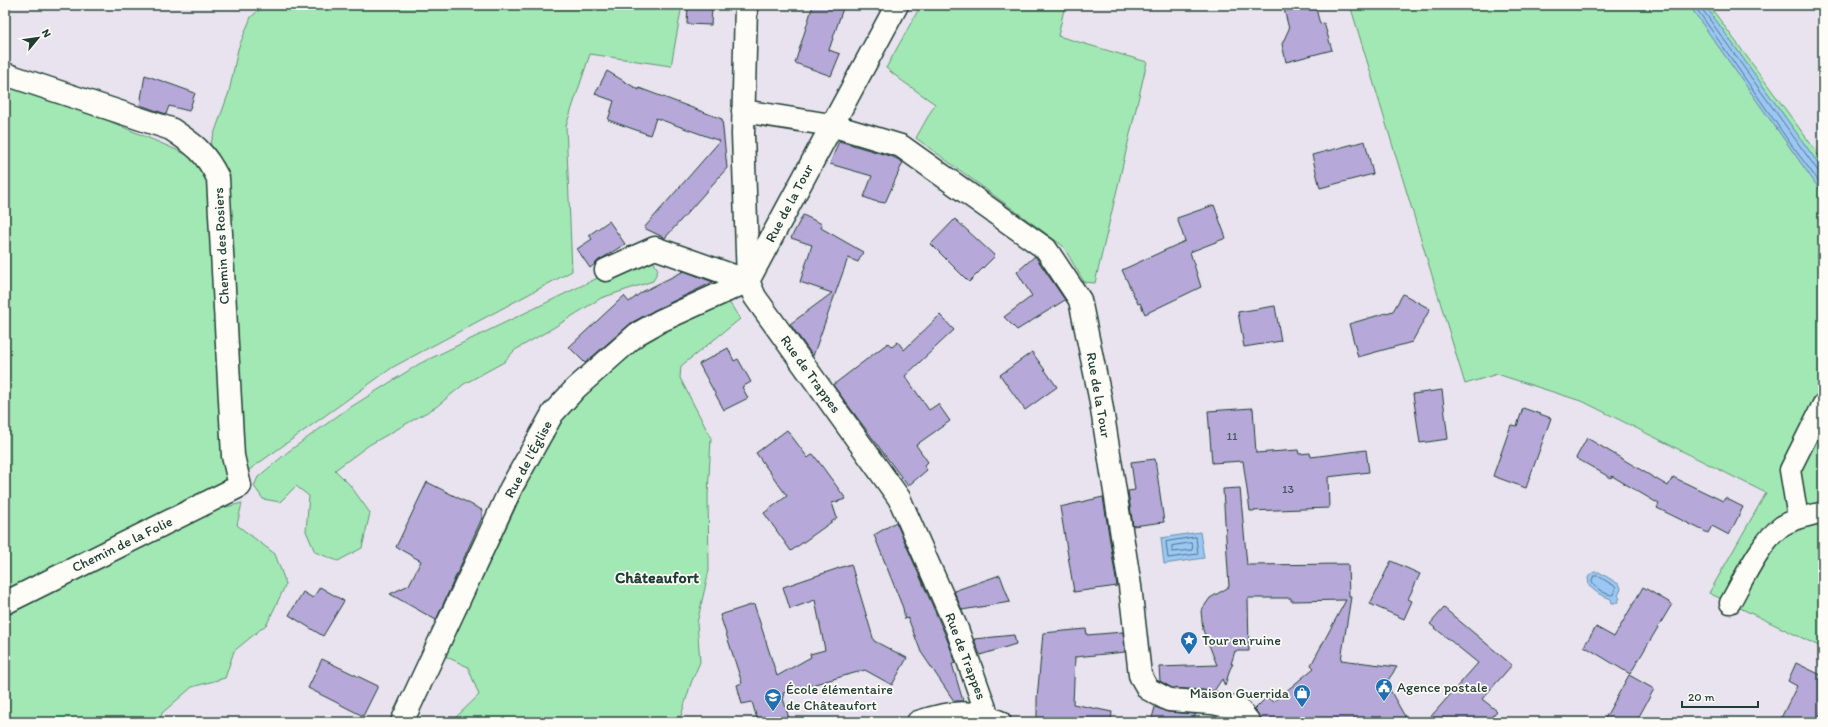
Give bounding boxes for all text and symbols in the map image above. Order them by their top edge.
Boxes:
north arrow [18,18,58,58]
text: N [39,27,54,40]
street label: Rue de la Tour [762,161,817,245]
street label: Chemin des Rosiers [210,187,233,305]
street label: Rue de Trappes [777,332,844,416]
street label: Rue de la Tour [1083,351,1114,440]
street label: Rue de l'Église [501,417,556,501]
house number: 11 [1226,429,1238,443]
house number: 13 [1282,482,1295,496]
street label: Chemin de la Folie [69,513,176,576]
district label: Châteaufort [615,568,699,587]
street label: Rue de Trappes [941,610,990,702]
place icon: Tour en ruine [1179,630,1199,655]
place label: Tour en ruine [1202,632,1281,649]
public building icon: Agence postale [1374,677,1394,702]
place label: Agence postale [1397,679,1488,696]
place label: École élémentaire de Châteaufort [786,681,893,714]
shop icon: Maison Guerrida [1292,683,1312,708]
scale bar [1682,683,1758,709]
place label: Maison Guerrida [1190,685,1290,702]
school or university icon: École élémentaire de Châteaufort [763,687,783,712]
text: 20 m [1688,690,1715,704]

